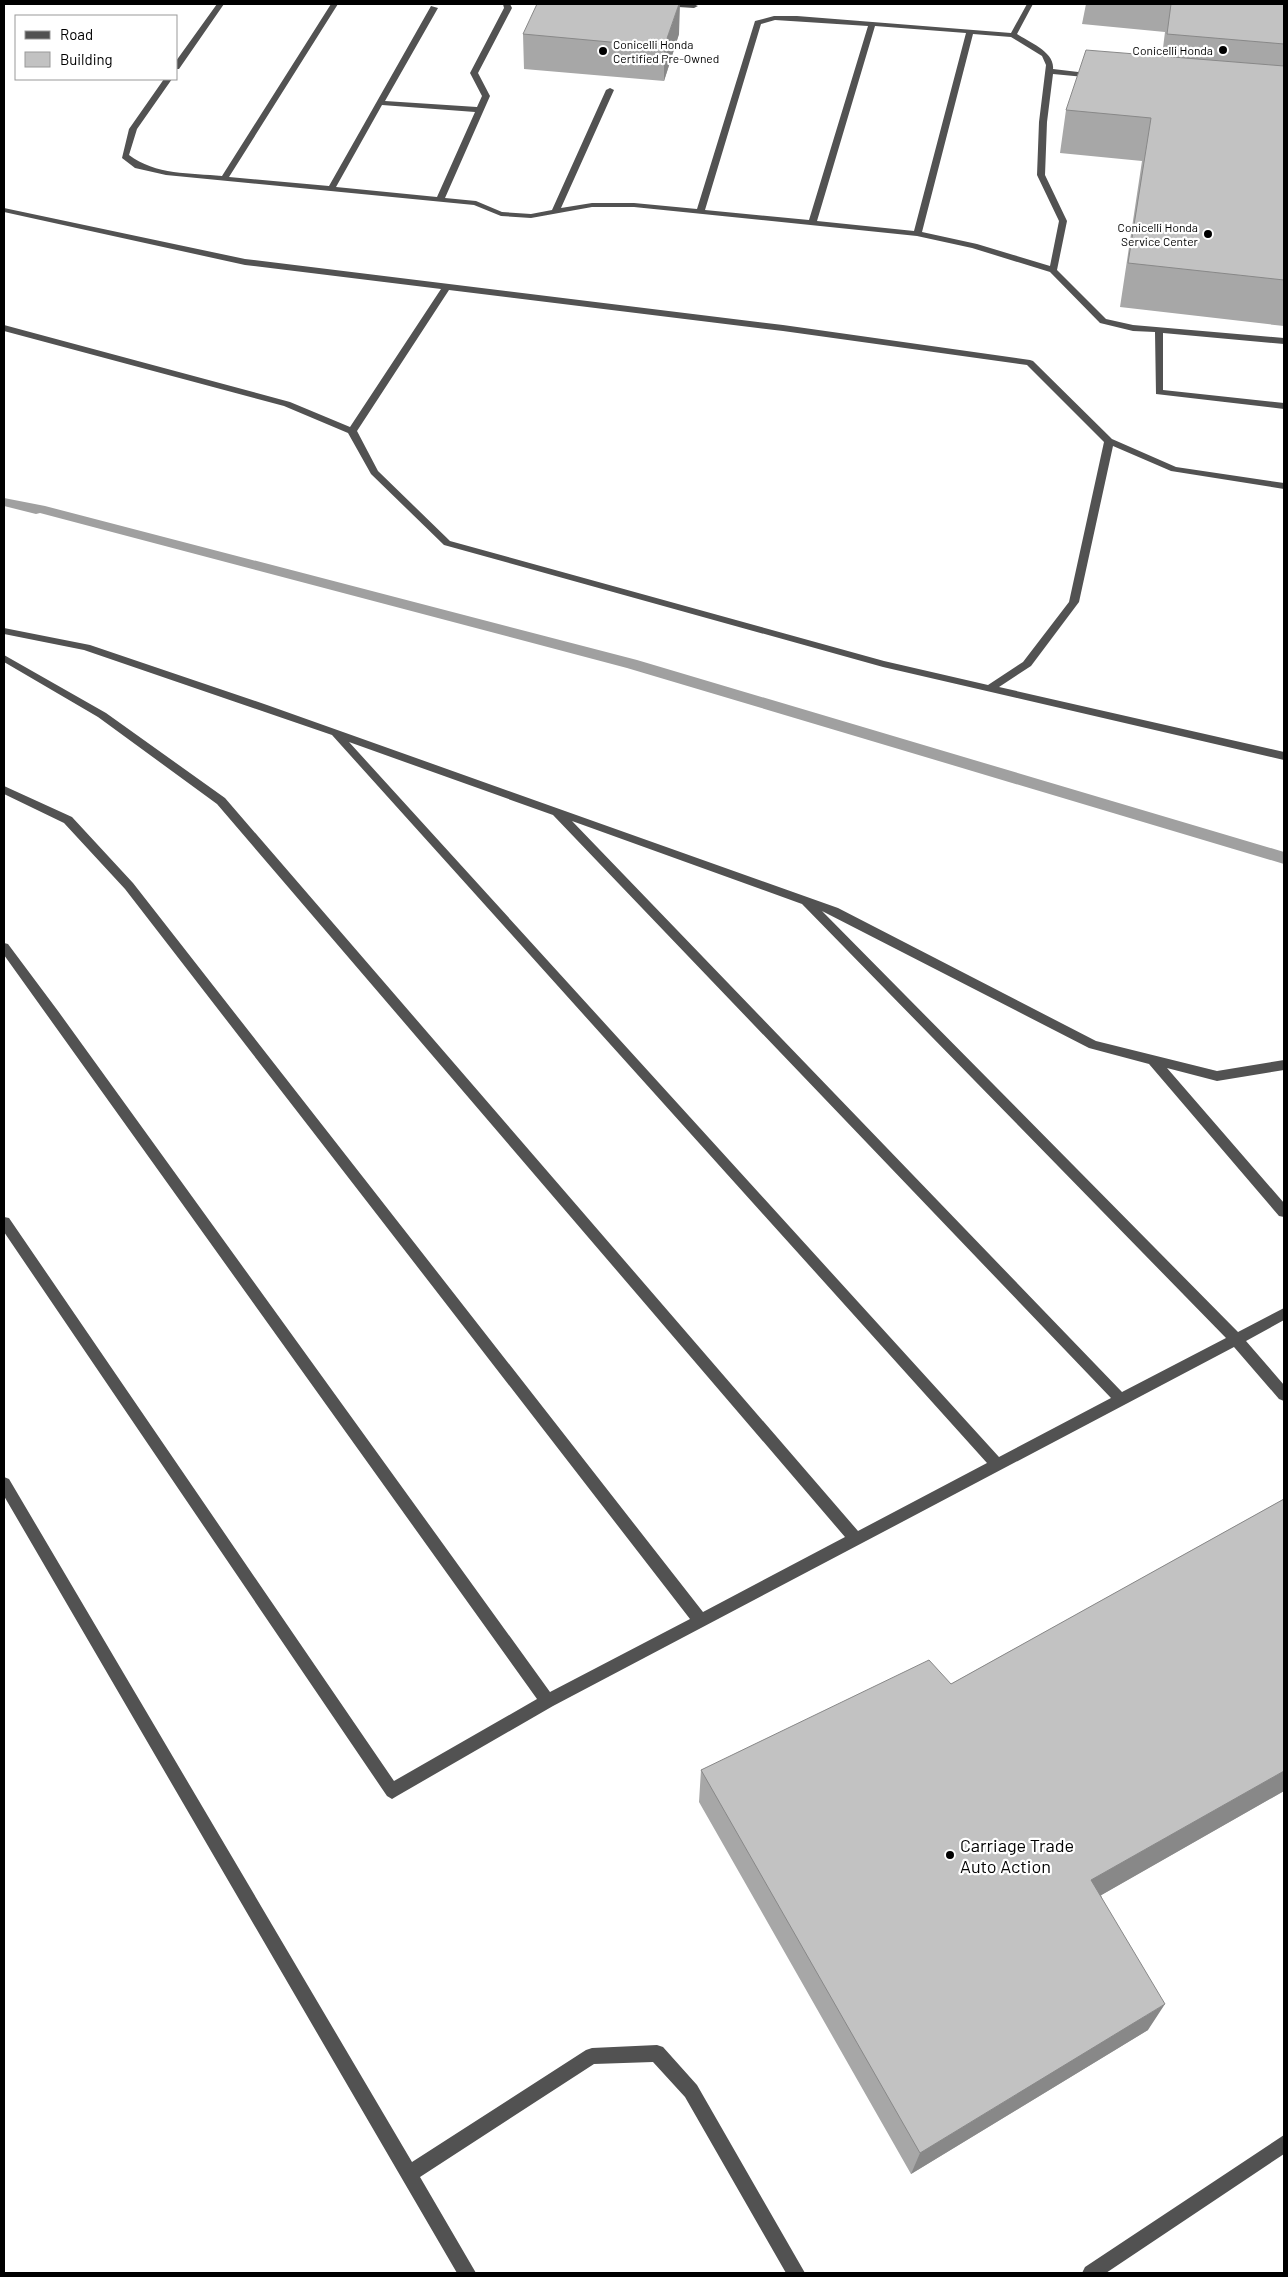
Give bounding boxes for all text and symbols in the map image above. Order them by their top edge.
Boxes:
legend [15,15,178,80]
text: Road [60,25,93,43]
place label: Conicelli Honda Certified Pre-Owned [613,37,719,65]
place label: Conicelli Honda [1133,43,1213,57]
marker: Conicelli Honda [1217,44,1229,56]
marker: Conicelli Honda Certified Pre-Owned [597,45,609,57]
text: Building [60,50,113,68]
place label: Conicelli Honda Service Center [1118,220,1199,248]
marker: Conicelli Honda Service Center [1202,228,1214,240]
place label: Carriage Trade Auto Action [960,1834,1074,1877]
marker: Carriage Trade Auto Action [944,1849,956,1861]

